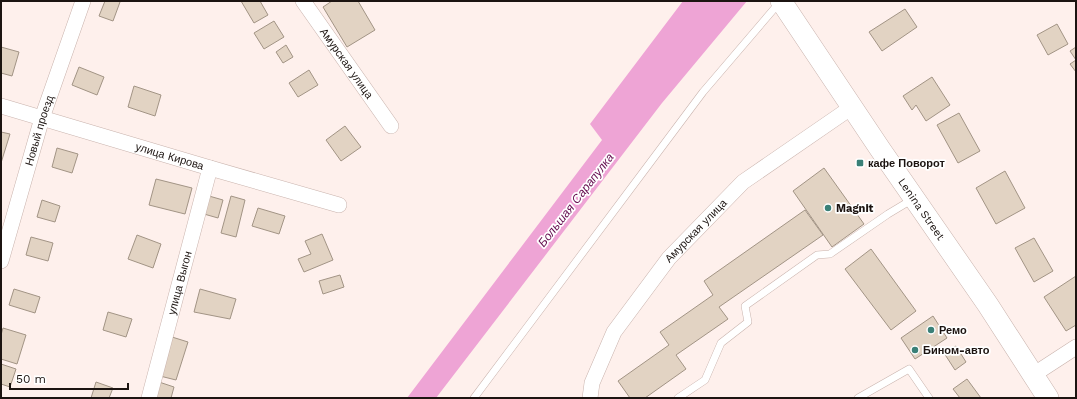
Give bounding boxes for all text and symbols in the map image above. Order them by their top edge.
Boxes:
street label: Амурская улица [317,26,376,102]
street label: Новый проезд [23,93,57,167]
street label: улица Кирова [134,140,206,173]
water label: Большая Сарапулка [535,150,617,249]
place label: кафе Поворот [868,157,945,170]
marker: кафе Поворот [855,158,865,168]
street label: Lenina Street [895,176,947,243]
street label: Амурская улица [662,196,730,265]
place label: Magnit [836,202,874,215]
marker: Magnit [823,203,833,213]
street label: улица Выгон [165,250,195,316]
place label: Ремо [939,324,967,337]
marker: Ремо [926,325,936,335]
place label: Бином-авто [923,344,990,357]
marker: Бином-авто [910,345,920,355]
scale bar [10,365,128,391]
text: 50 m [16,372,46,386]

